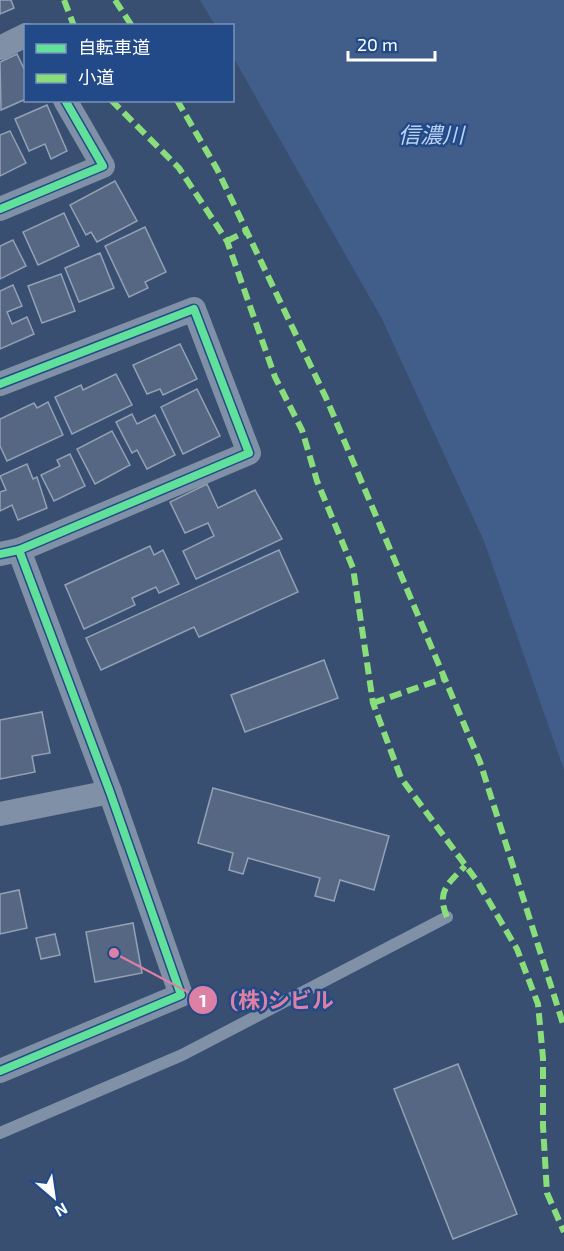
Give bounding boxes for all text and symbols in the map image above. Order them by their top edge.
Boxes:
legend [24,24,234,102]
scale bar [348,24,435,62]
text: 20 m [357,33,398,55]
text: 自転車道 [78,36,150,58]
text: 小道 [78,66,114,88]
water label: 信濃川 [398,121,466,147]
callout: (株)シビル [188,980,346,1020]
text: (株)シビル [230,986,334,1012]
text: 1 [199,989,207,1011]
north arrow [24,1167,84,1227]
text: N [52,1199,71,1222]

